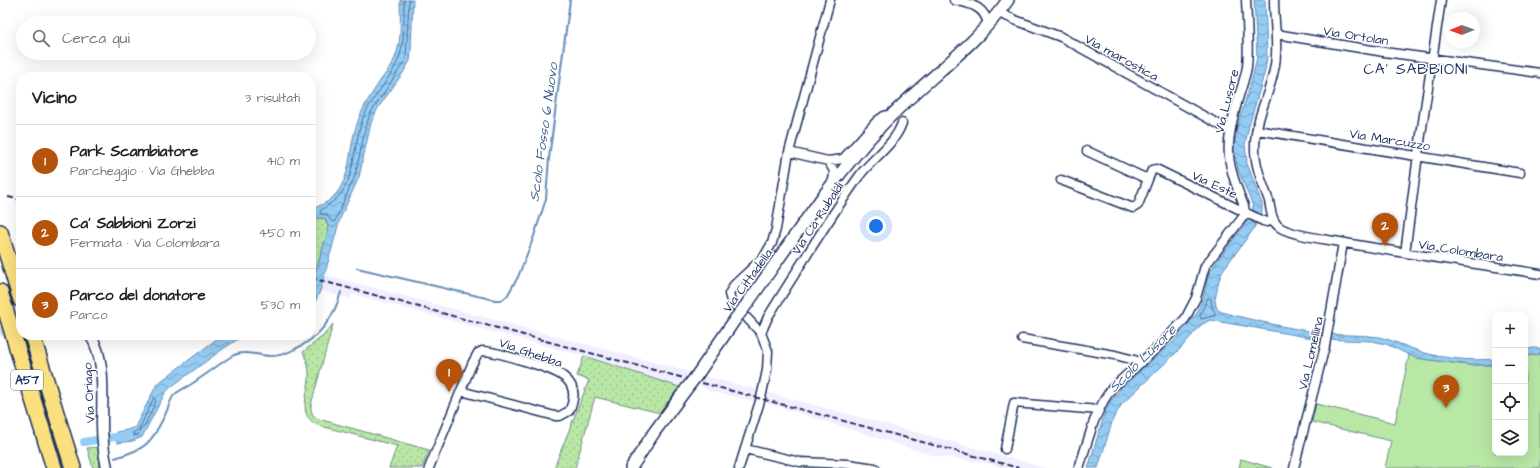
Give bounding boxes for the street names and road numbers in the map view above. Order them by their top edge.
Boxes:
street label: Via Ortolan [1322,22,1390,50]
street label: Via marostica [1081,30,1162,86]
street label: Via Lusore [1210,67,1244,135]
street label: Via Marcuzzo [1348,125,1432,155]
street label: Via Este [1189,167,1240,203]
street label: Via Cà Rubaldi [788,179,848,258]
street label: Via Colombara [1417,235,1505,267]
street label: Via Cittadella [719,245,777,316]
street label: Via Lomellina [1294,314,1328,392]
street label: Via Ghebba [497,334,565,372]
street label: Via Oriago [78,362,101,424]
road number: A57 [11,370,43,390]

